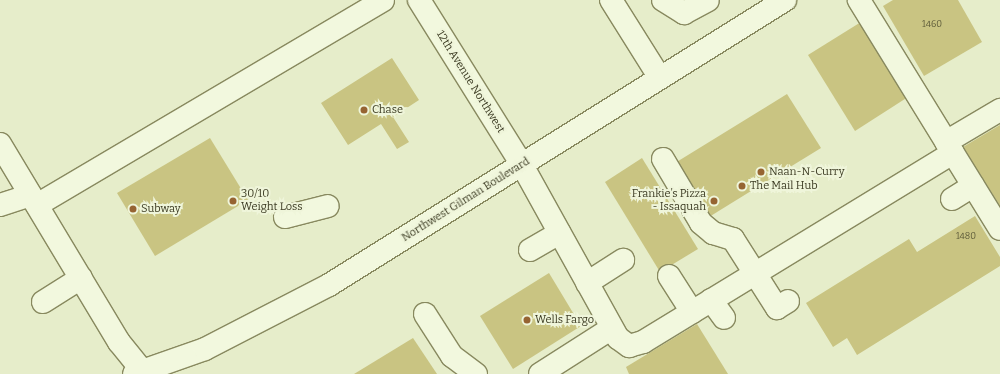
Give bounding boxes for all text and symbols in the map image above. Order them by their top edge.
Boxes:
house number: 1460 [922,19,942,29]
street label: 12th Avenue Northwest [433,28,507,136]
place label: Chase [372,103,403,117]
marker: Chase [359,105,369,115]
street label: Northwest Gilman Boulevard [400,155,532,245]
place label: Naan-N-Curry [769,165,844,179]
marker: Naan-N-Curry [756,167,766,177]
place label: The Mail Hub [750,179,818,193]
marker: The Mail Hub [737,181,747,191]
place label: 30/10 Weight Loss [241,188,303,214]
place label: Frankie’s Pizza - Issaquah [632,188,706,214]
marker: 30/10 Weight Loss [228,196,238,206]
marker: Frankie’s Pizza - Issaquah [709,196,719,206]
place label: Subway [141,202,180,216]
marker: Subway [128,204,138,214]
house number: 1480 [956,231,976,241]
place label: Wells Fargo [535,313,594,327]
marker: Wells Fargo [522,315,532,325]

